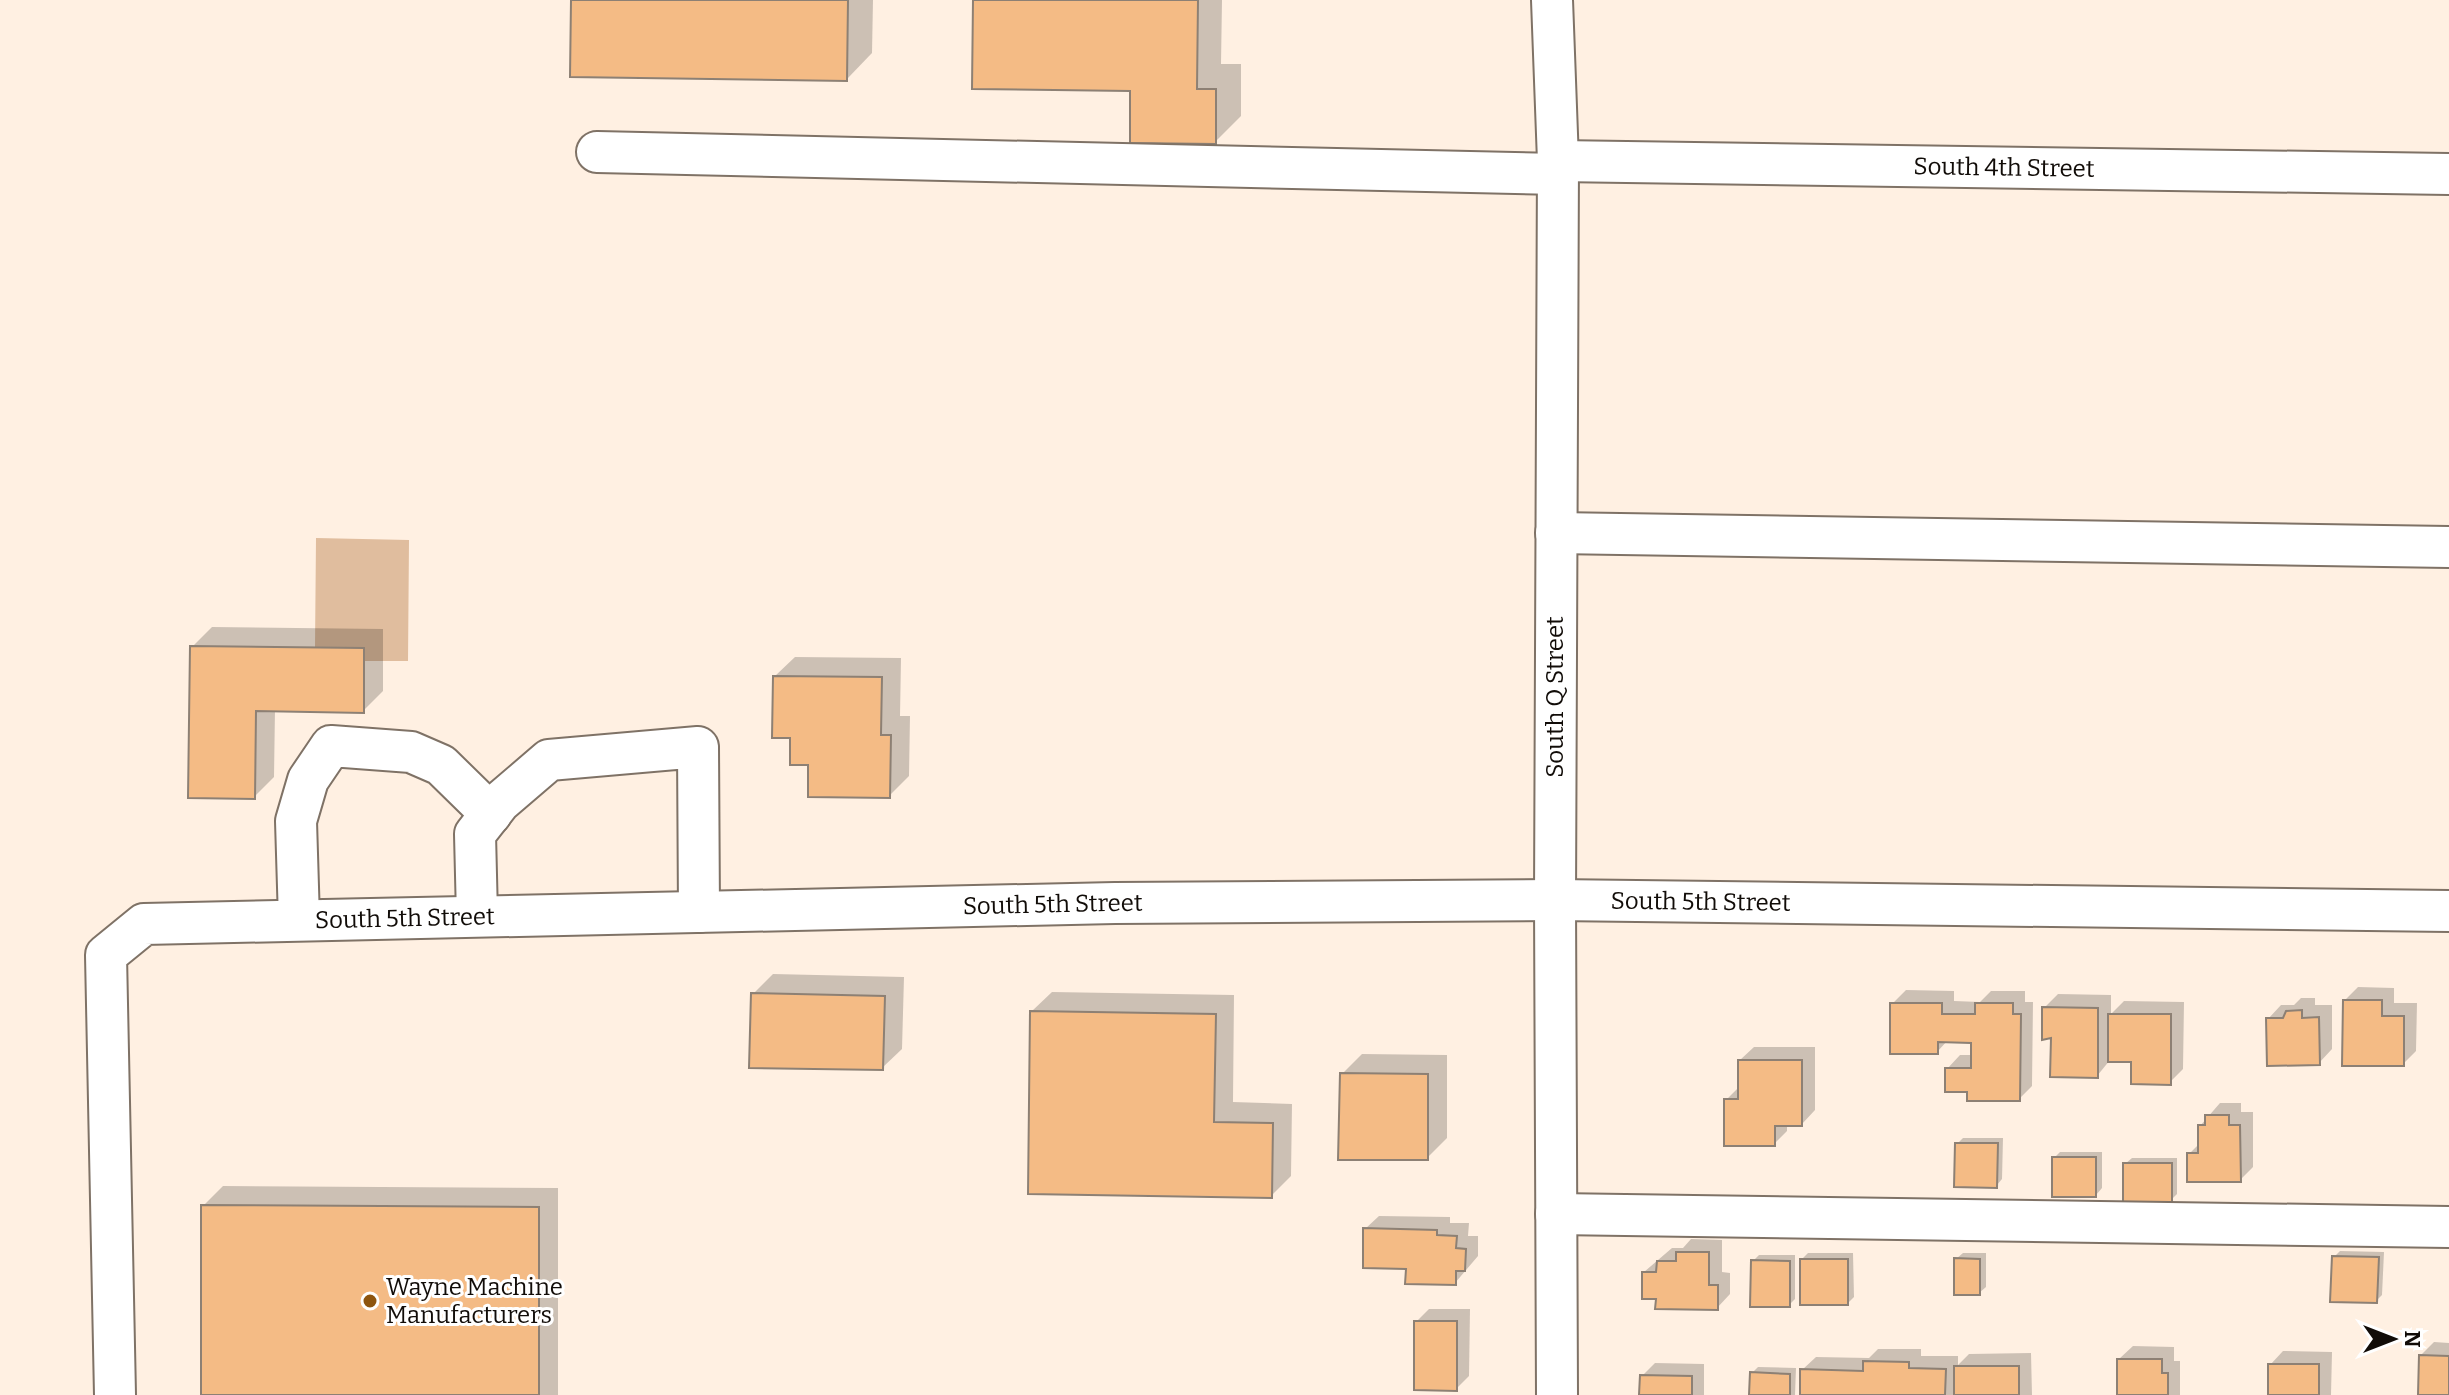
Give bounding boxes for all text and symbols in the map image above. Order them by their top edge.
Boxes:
street label: South 4th Street [1913,152,2095,183]
street label: South Q Street [1541,616,1569,778]
street label: South 5th Street [1611,887,1791,917]
street label: South 5th Street [962,889,1143,920]
street label: South 5th Street [315,902,495,934]
place label: Wayne Machine Manufacturers [386,1273,563,1329]
marker: Wayne Machine Manufacturers [361,1292,379,1310]
north arrow [2353,1299,2433,1379]
text: N [2399,1331,2426,1348]

